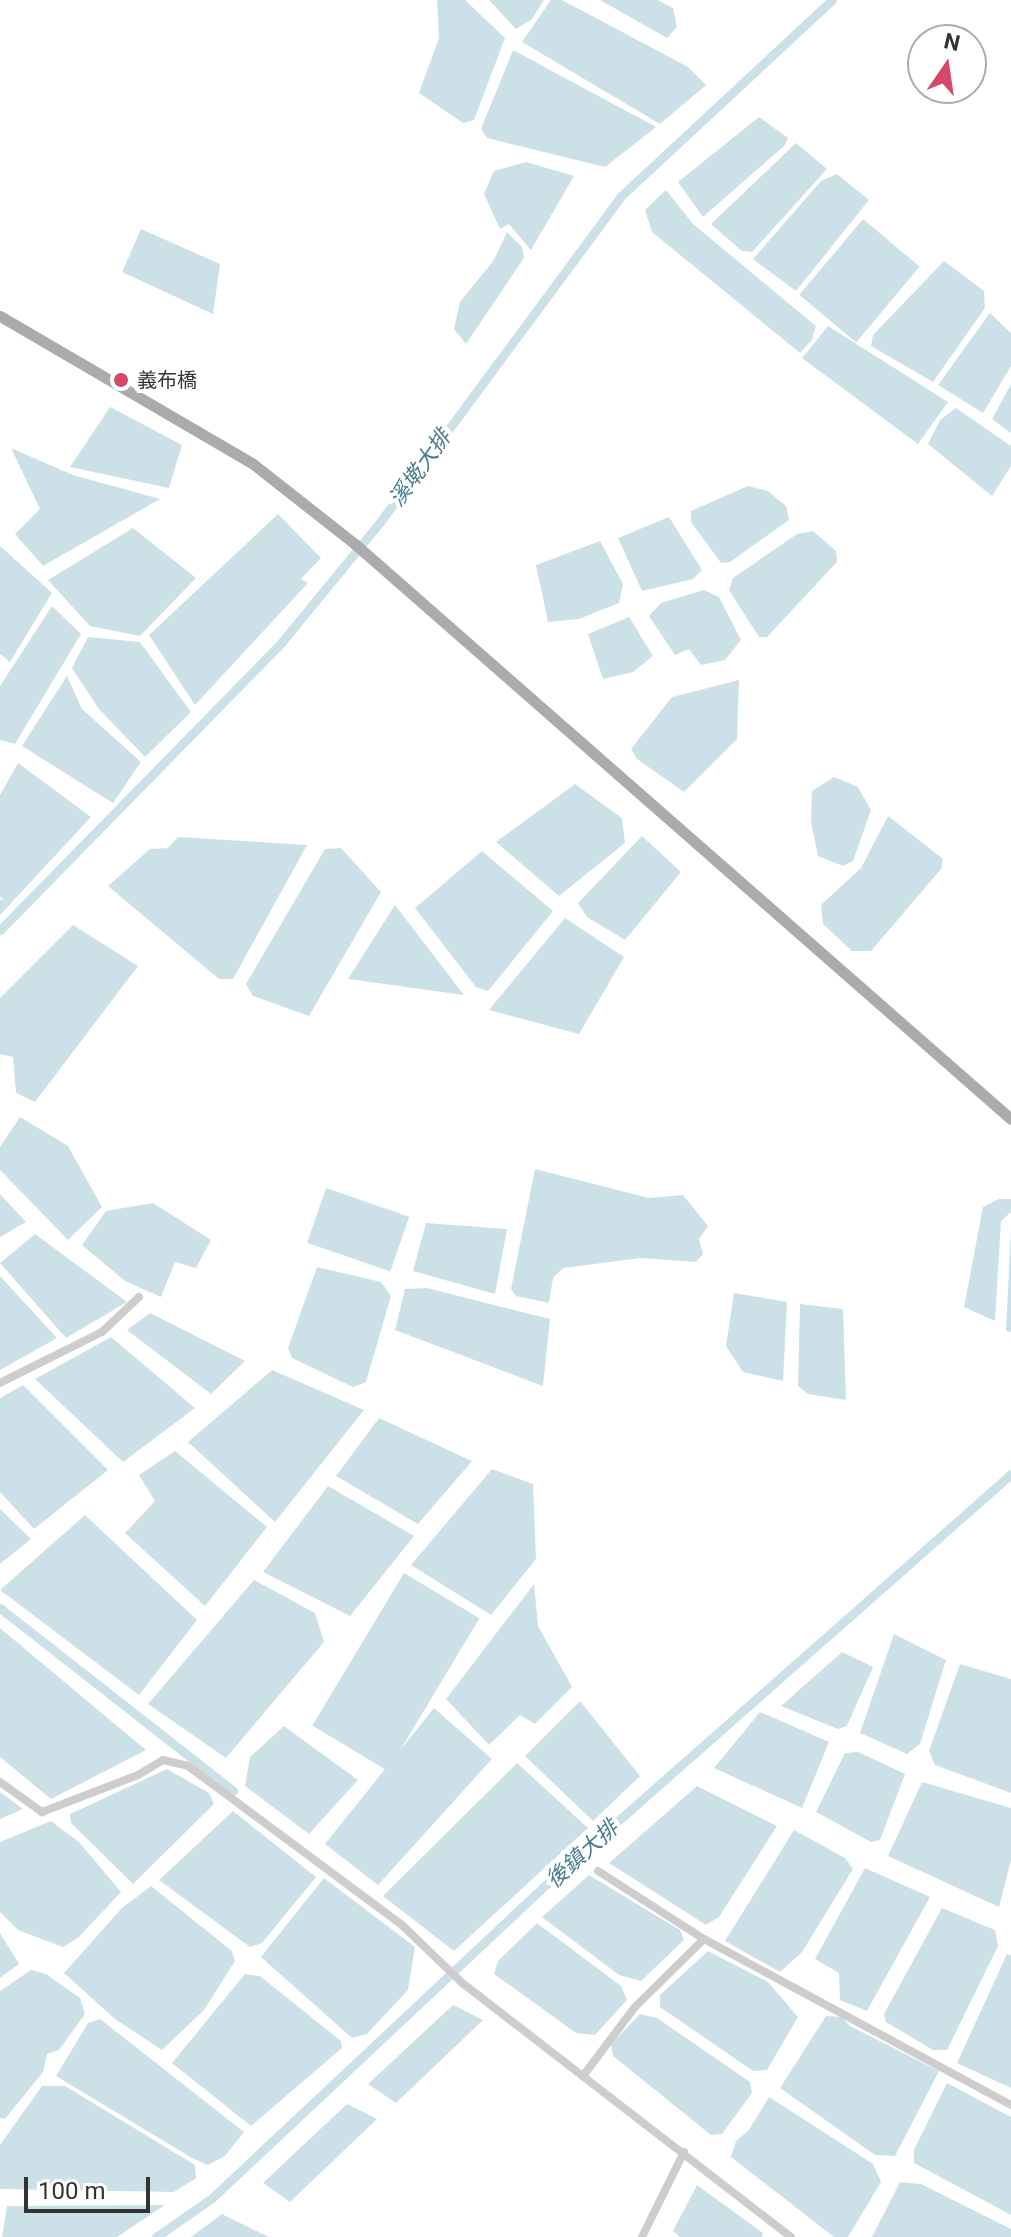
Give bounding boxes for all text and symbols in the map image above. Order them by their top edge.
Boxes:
north arrow [907,24,987,104]
text: N [942,28,962,56]
place label: 義布橋 [137,368,197,392]
marker: 義布橋 [112,371,130,389]
water label: 溪墘大排 [383,425,457,511]
water label: 後鎮大排 [540,1815,624,1893]
scale bar [28,2161,154,2211]
text: 100 m [38,2177,105,2205]

